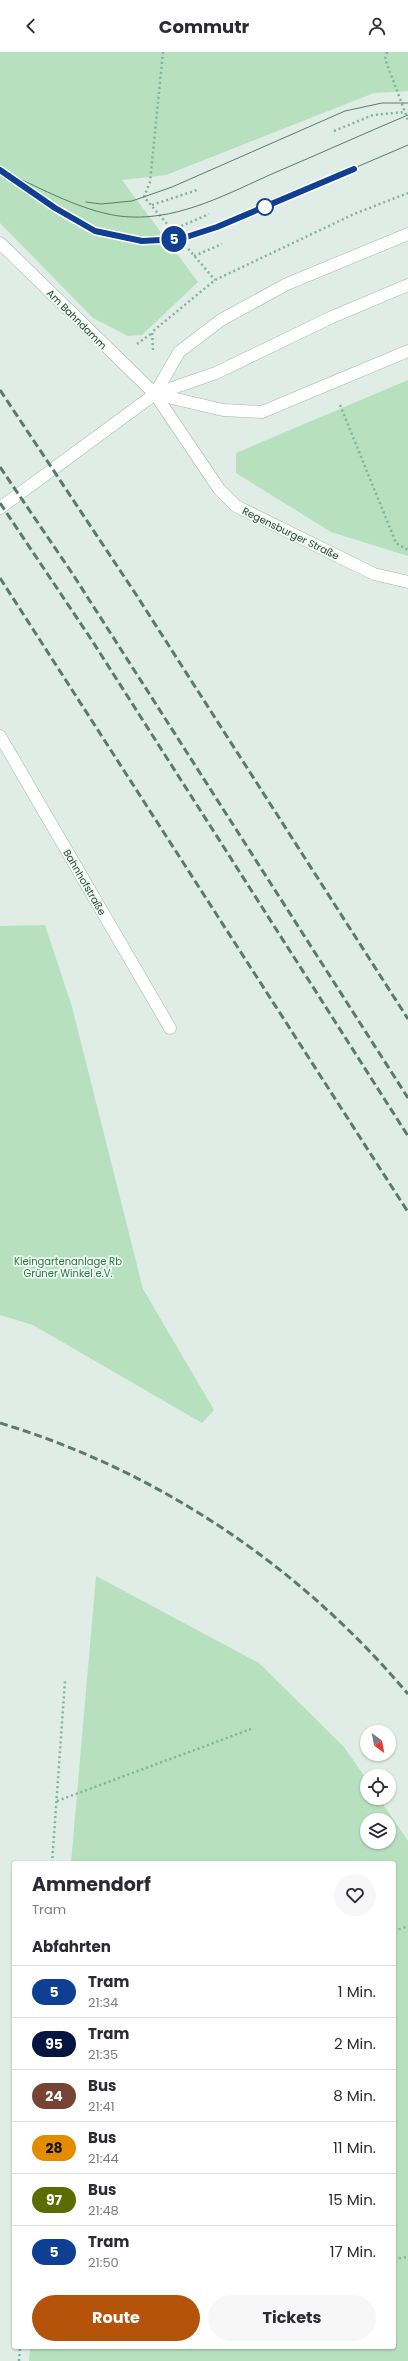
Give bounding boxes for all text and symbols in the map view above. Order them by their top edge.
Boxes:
text: Commutr [159,14,249,39]
icon: back [20,15,42,37]
icon: person [366,15,388,37]
unlabelled marker [256,198,274,216]
line badge: 5 [161,226,187,252]
text: 5 [169,229,179,249]
street label: Am Bahndamm [43,286,110,353]
street label: Regensburger Straße [240,503,342,563]
street label: Bahnhofstraße [60,846,110,918]
park label: Kleingartenanlage Rb Grüner Winkel e.V. [14,1254,122,1281]
north arrow [360,1725,396,1761]
map controls [360,1725,396,1849]
button: locate [360,1769,396,1805]
button: layers [360,1813,396,1849]
text: Ammendorf [32,1871,151,1898]
button: heart [334,1874,376,1916]
text: Tram [32,1900,66,1919]
text: Abfahrten [32,1936,111,1957]
text: Tram [88,1971,129,1992]
text: 1 Min. [338,1981,376,2002]
text: 5 [49,1982,59,2002]
text: 21:34 [88,1993,118,2012]
text: Tram [88,2023,129,2044]
text: 2 Min. [334,2033,376,2054]
text: 95 [45,2034,63,2054]
text: 21:35 [88,2045,118,2064]
text: Bus [88,2075,116,2096]
text: 8 Min. [333,2085,376,2106]
text: 24 [45,2086,63,2106]
text: 21:41 [88,2097,115,2116]
text: Bus [88,2127,116,2148]
text: 11 Min. [333,2137,376,2158]
text: 28 [45,2138,63,2158]
text: 21:44 [88,2149,119,2168]
text: Bus [88,2179,116,2200]
text: 15 Min. [328,2189,376,2210]
text: 97 [46,2190,62,2210]
text: 21:48 [88,2201,119,2220]
text: Tram [88,2231,129,2252]
text: 17 Min. [330,2241,376,2262]
text: 5 [49,2242,59,2262]
text: 21:50 [88,2253,119,2272]
button: Route [32,2295,200,2341]
button: Tickets [208,2295,376,2341]

